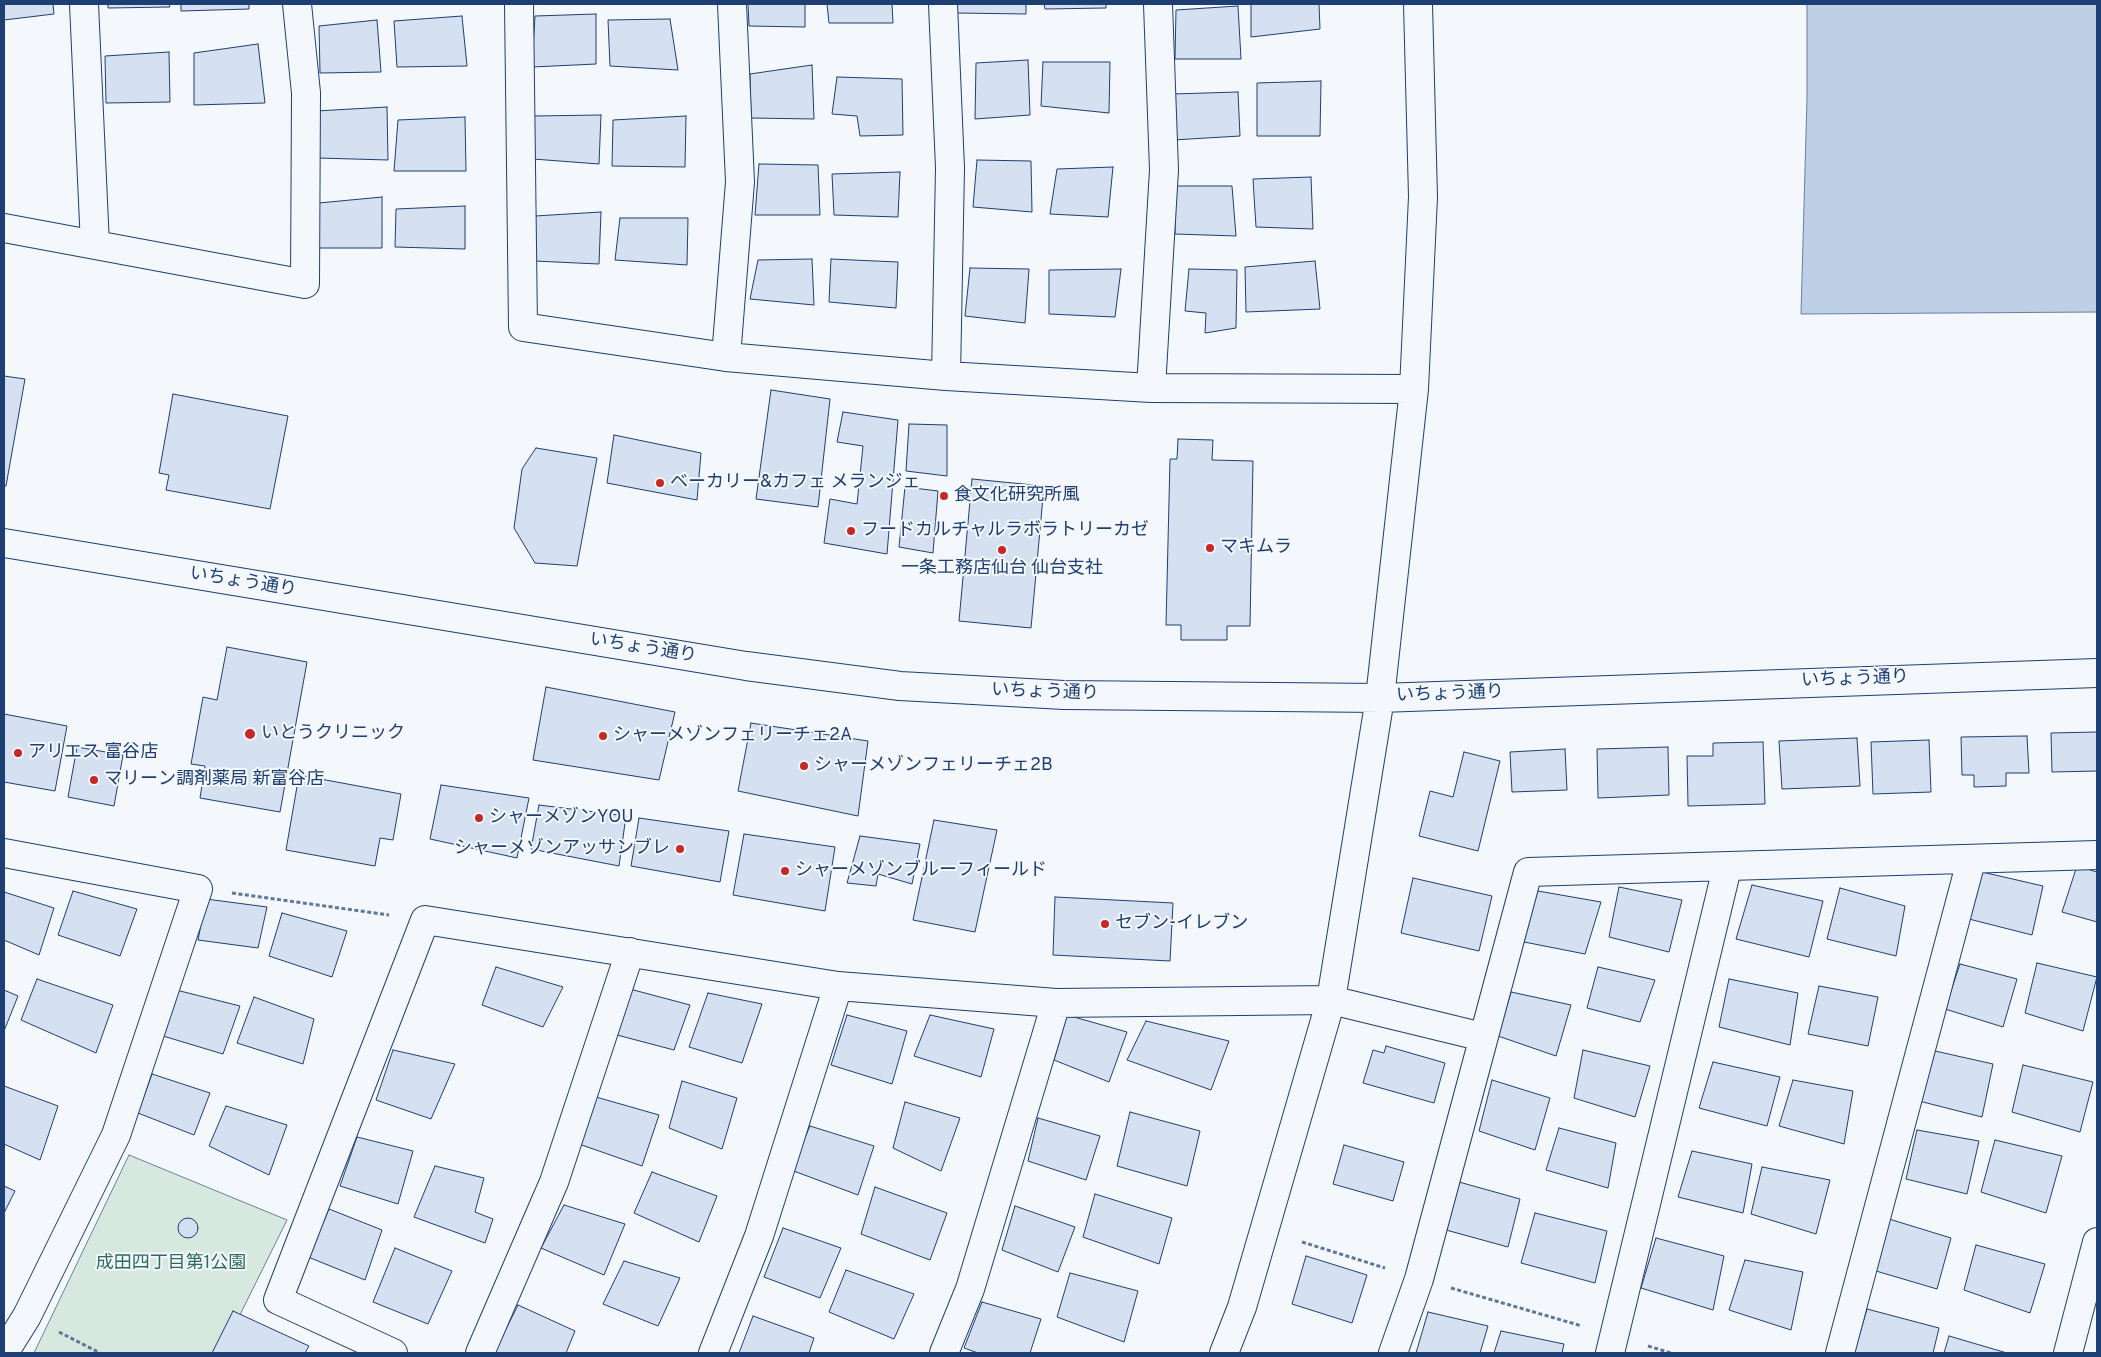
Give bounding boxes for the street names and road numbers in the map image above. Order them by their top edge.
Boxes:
street label: いちょう通り [188,564,298,602]
street label: いちょう通り [588,630,698,668]
street label: いちょう通り [1801,667,1909,693]
street label: いちょう通り [991,680,1099,706]
street label: いちょう通り [1396,682,1504,708]

